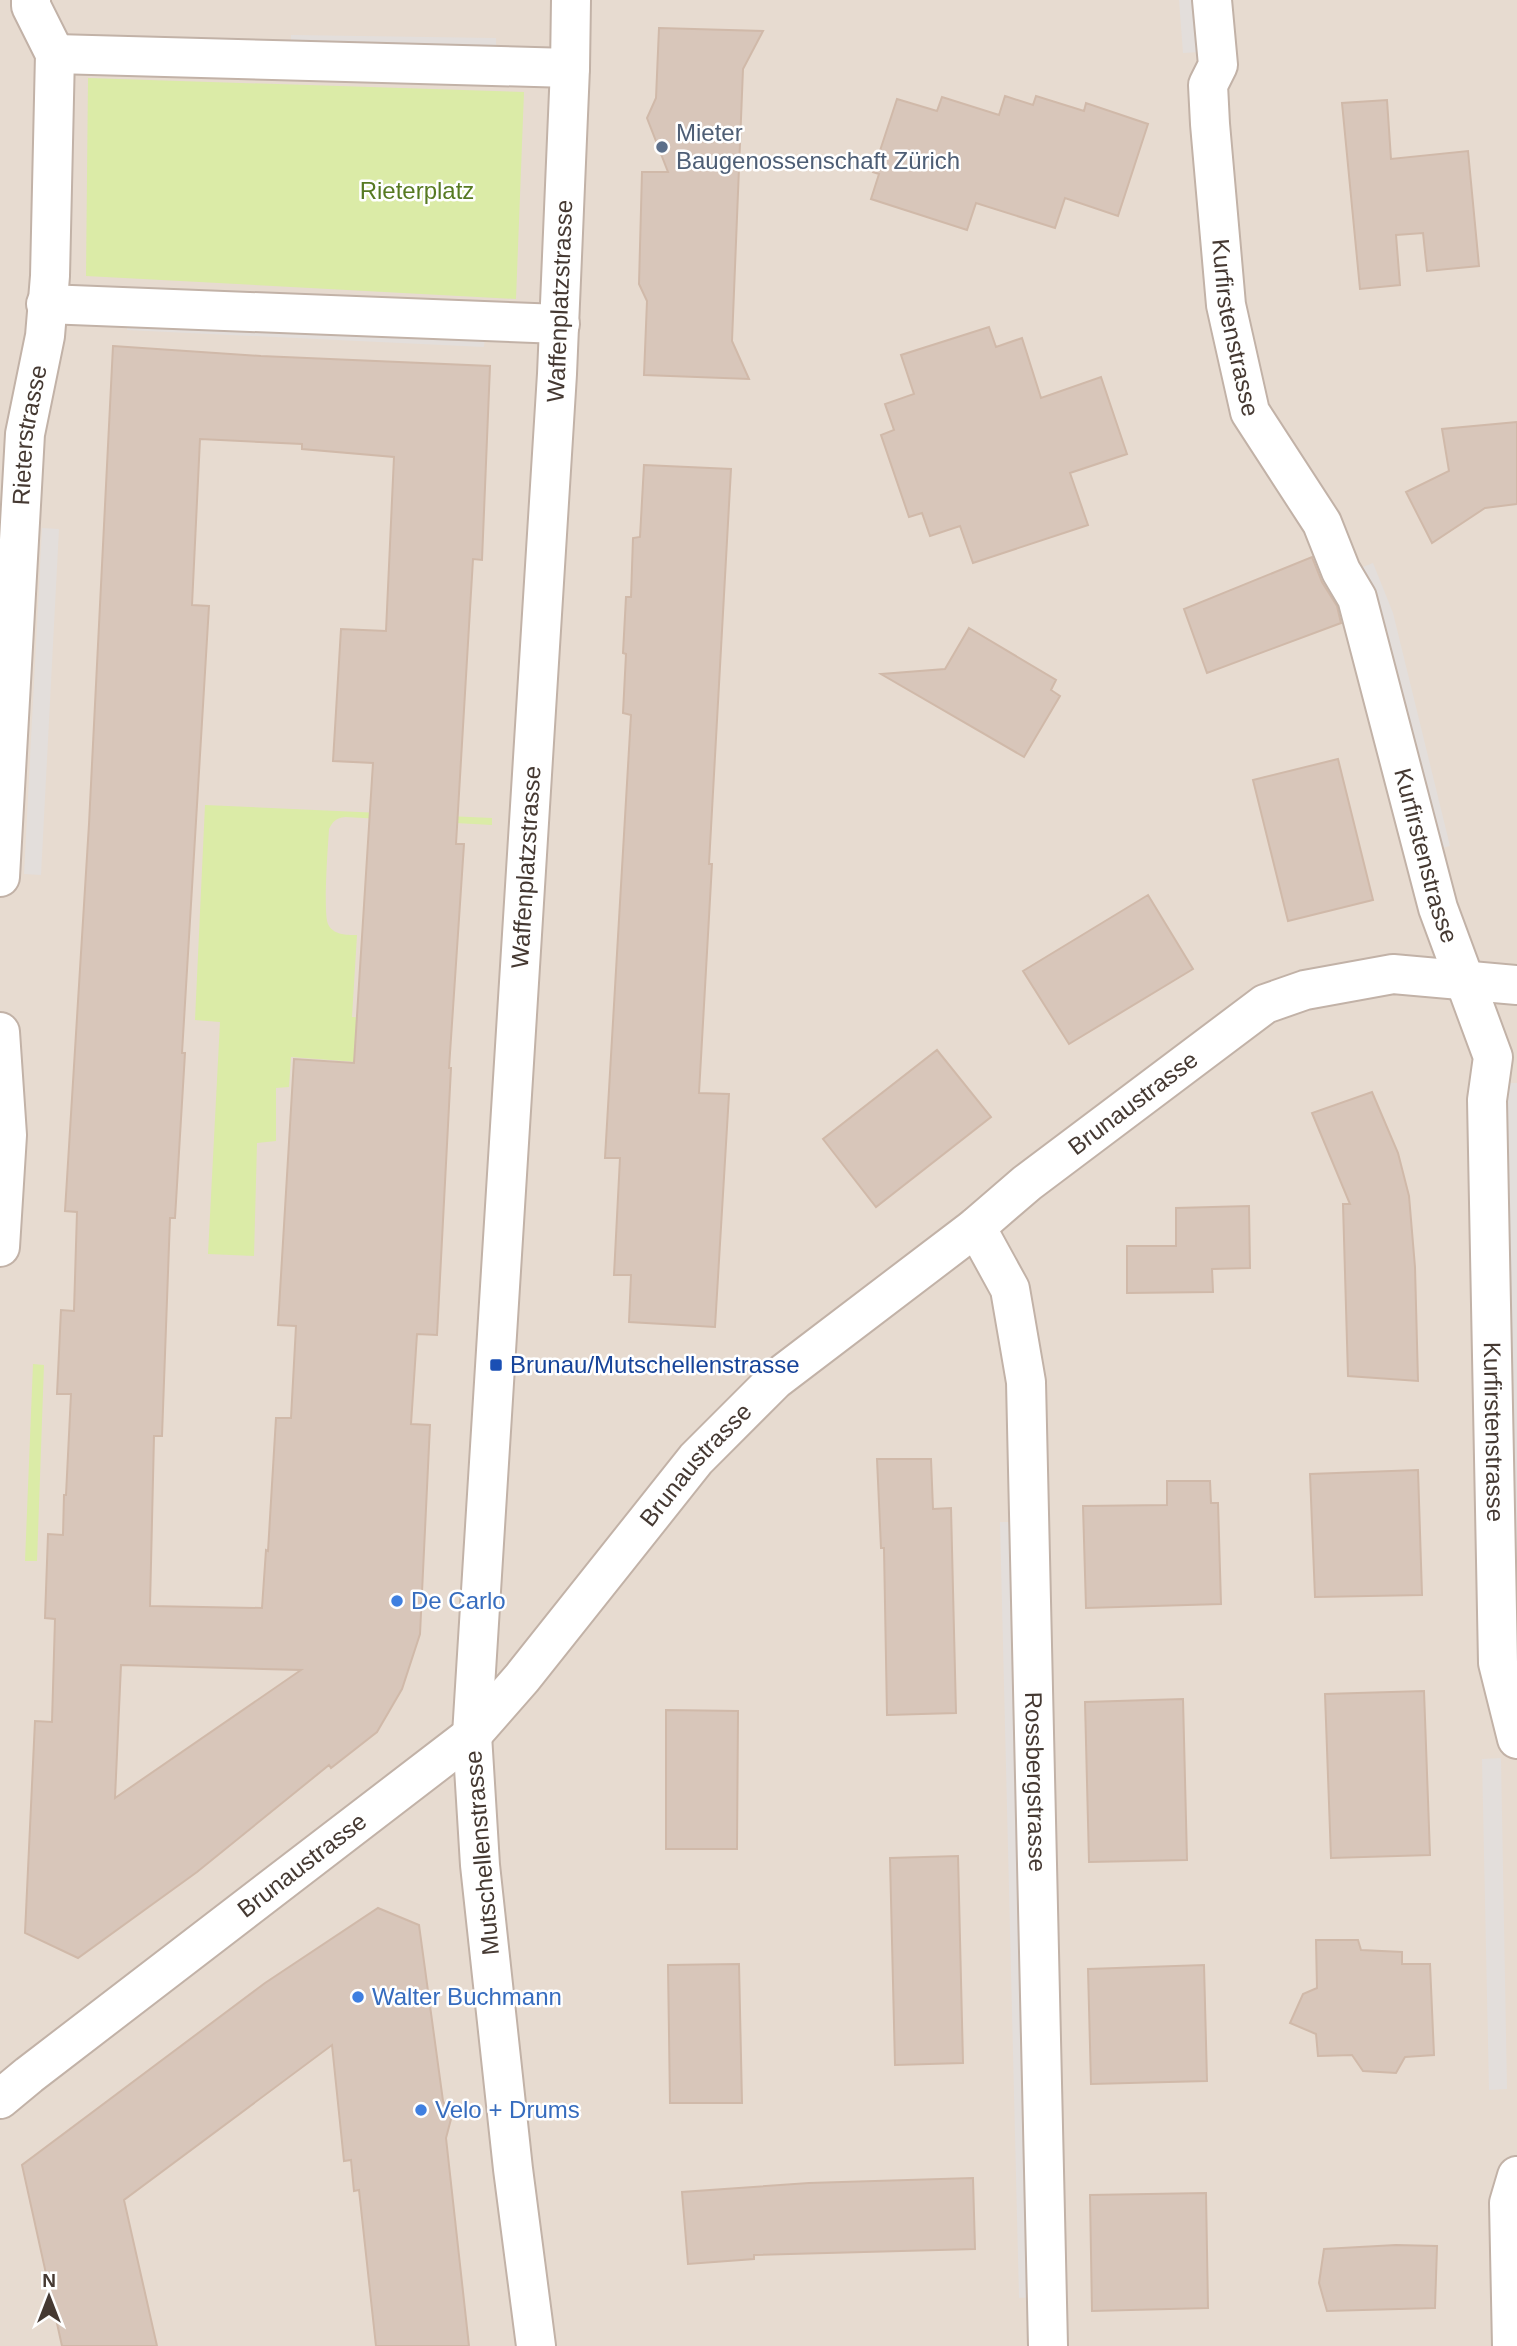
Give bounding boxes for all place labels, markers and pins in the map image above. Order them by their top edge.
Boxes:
place label: Mieter Baugenossenschaft Zürich [676,119,960,174]
marker: Mieter Baugenossenschaft Zürich [654,139,670,155]
place label: Brunau/Mutschellenstrasse [510,1351,799,1378]
marker: Brunau/Mutschellenstrasse [488,1357,504,1373]
place label: De Carlo [411,1587,506,1614]
marker: De Carlo [389,1593,405,1609]
place label: Walter Buchmann [372,1983,562,2010]
marker: Walter Buchmann [350,1989,366,2005]
place label: Velo + Drums [435,2096,580,2123]
marker: Velo + Drums [413,2102,429,2118]

